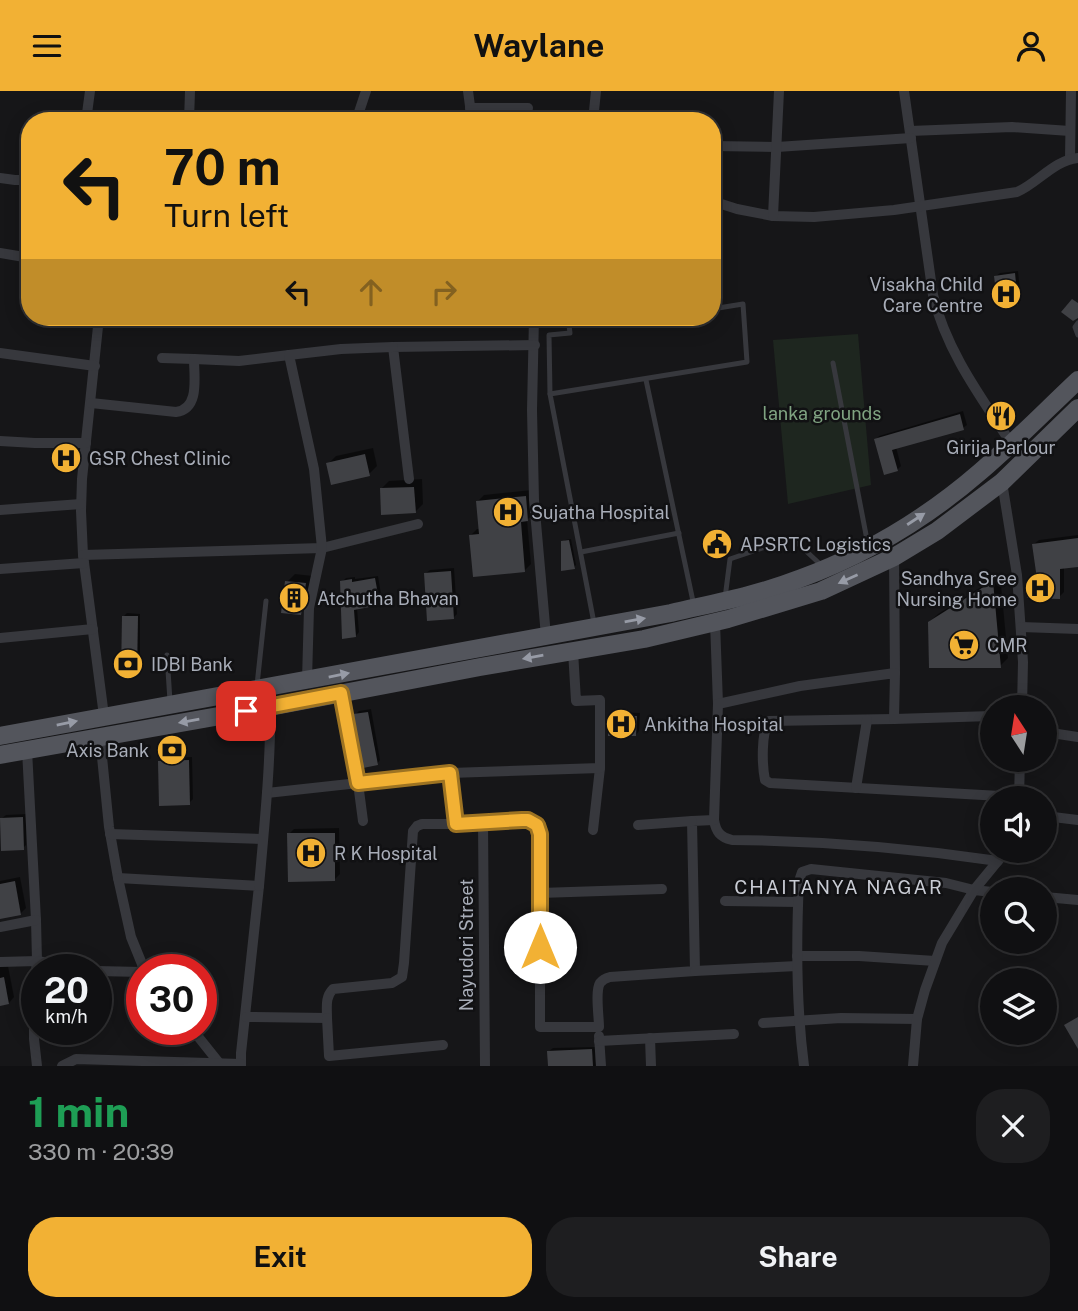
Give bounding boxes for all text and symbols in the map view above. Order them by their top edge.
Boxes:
icon: menu [28,27,66,65]
text: Waylane [474,27,604,64]
icon: person [1012,27,1050,65]
text: 70 m [164,138,281,196]
icon: left [49,140,140,231]
text: Turn left [164,197,289,234]
icon: left [279,273,317,311]
icon: ahead [352,273,390,311]
icon: right [425,273,463,311]
place label: Visakha Child Care Centre [869,274,983,316]
hospital icon: Visakha Child Care Centre [989,277,1023,311]
restaurant icon: Girija Parlour [984,399,1018,433]
park label: lanka grounds [763,403,881,424]
place label: Girija Parlour [946,437,1056,458]
hospital icon: GSR Chest Clinic [49,441,83,475]
place label: GSR Chest Clinic [89,448,231,469]
hospital icon: Sujatha Hospital [491,495,525,529]
place label: Sujatha Hospital [531,502,670,523]
one-way arrow [907,512,925,526]
public building icon: APSRTC Logistics [700,527,734,561]
place label: APSRTC Logistics [740,534,891,555]
place label: Sandhya Sree Nursing Home [897,568,1017,610]
hospital icon: Sandhya Sree Nursing Home [1023,571,1057,605]
one-way arrow [838,574,859,585]
building icon: Atchutha Bhavan [277,581,311,615]
place label: Atchutha Bhavan [317,588,459,609]
one-way arrow [624,614,646,625]
supermarket icon: CMR [947,628,981,662]
place label: CMR [987,635,1028,656]
bank icon: IDBI Bank [111,647,145,681]
one-way arrow [522,652,544,663]
place label: IDBI Bank [151,654,233,675]
one-way arrow [328,669,350,680]
pin [216,681,276,741]
icon: arrive [227,692,265,730]
north arrow [980,695,1057,772]
map controls [980,695,1057,1045]
hospital icon: Ankitha Hospital [604,707,638,741]
place label: Ankitha Hospital [644,714,784,735]
one-way arrow [178,716,200,727]
one-way arrow [56,718,78,729]
bank icon: Axis Bank [155,733,189,767]
place label: Axis Bank [66,740,149,761]
button: sound [980,786,1057,863]
hospital icon: R K Hospital [294,836,328,870]
place label: R K Hospital [334,843,438,864]
district label: CHAITANYA NAGAR [734,876,944,898]
button: search [980,877,1057,954]
street label: Nayudori Street [456,879,477,1011]
position arrow [503,910,577,984]
speed limit sign: 30 [126,954,217,1045]
button: layers [980,968,1057,1045]
text: 20 [44,970,89,1011]
text: km/h [45,1006,88,1027]
text: 1 min [28,1087,129,1136]
button: close [976,1089,1050,1163]
text: 330 m · 20:39 [28,1138,174,1165]
button: Exit [28,1217,532,1297]
button: Share [546,1217,1050,1297]

